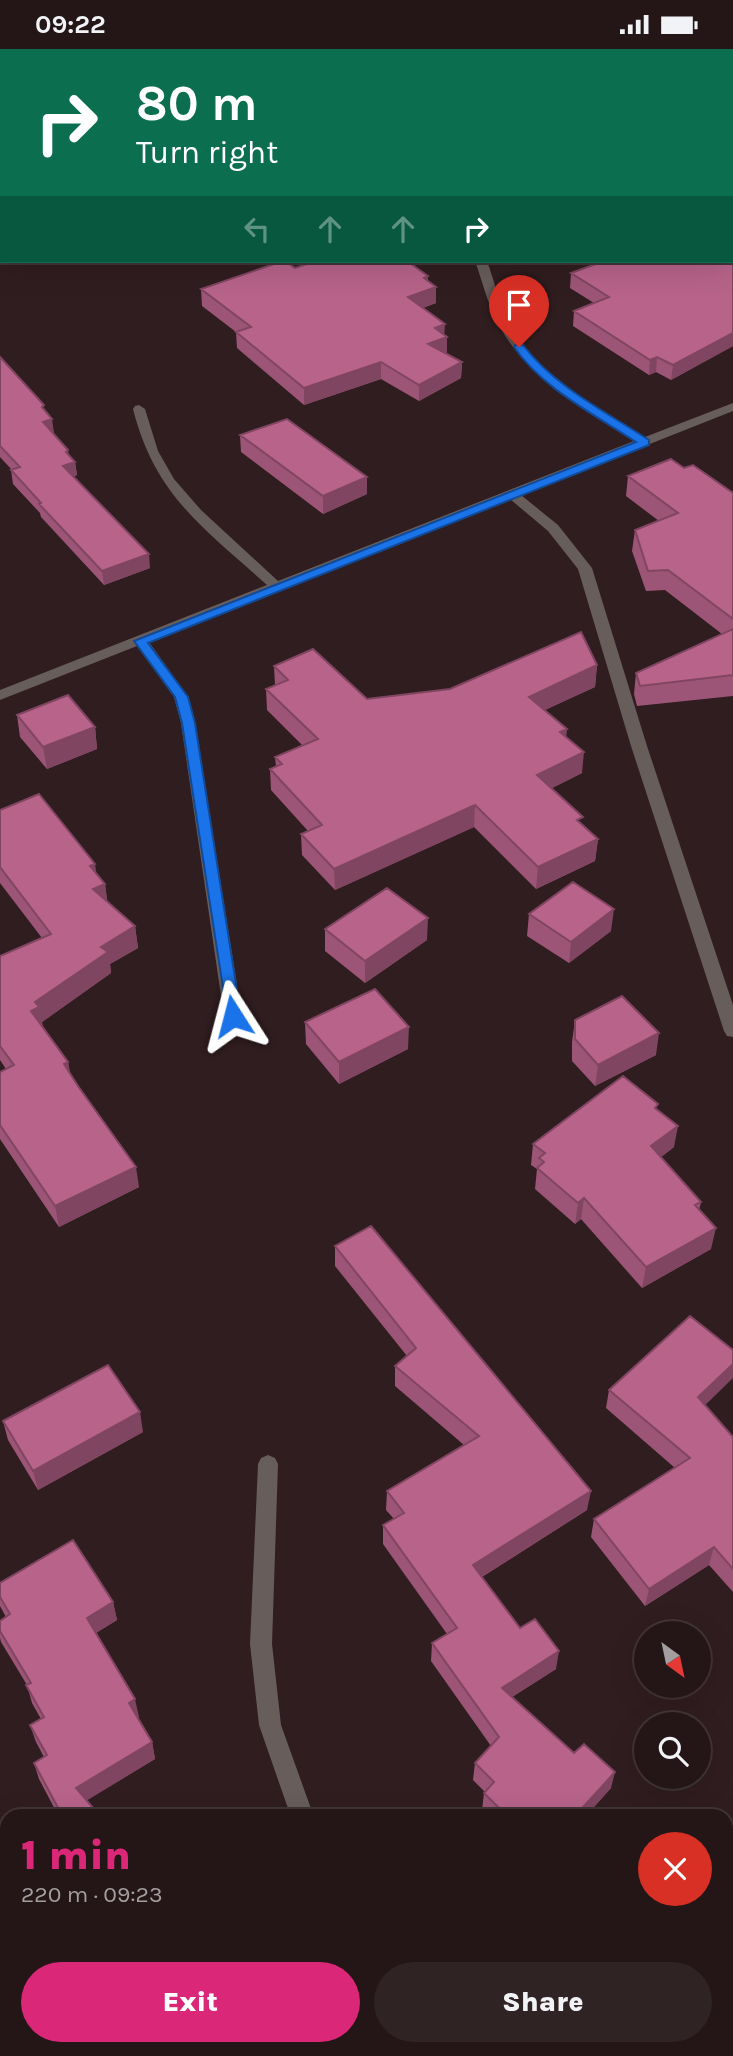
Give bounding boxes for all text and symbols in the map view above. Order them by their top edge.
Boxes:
text: 09:22 [35,9,106,40]
text: 80 m [136,75,258,132]
icon: right [21,77,112,168]
text: Turn right [136,134,278,171]
icon: left [238,210,276,248]
icon: ahead [311,210,349,248]
icon: ahead [384,210,422,248]
icon: right [457,210,495,248]
pin [489,275,549,347]
icon: arrive [500,286,538,324]
position arrow [196,979,270,1053]
north arrow [634,1621,710,1697]
map controls [634,1621,711,1789]
button: search [634,1712,711,1789]
text: 1 min [21,1830,131,1880]
button: close [638,1832,712,1906]
text: 220 m · 09:23 [21,1881,163,1908]
button: Exit [21,1962,360,2042]
button: Share [374,1962,712,2042]

